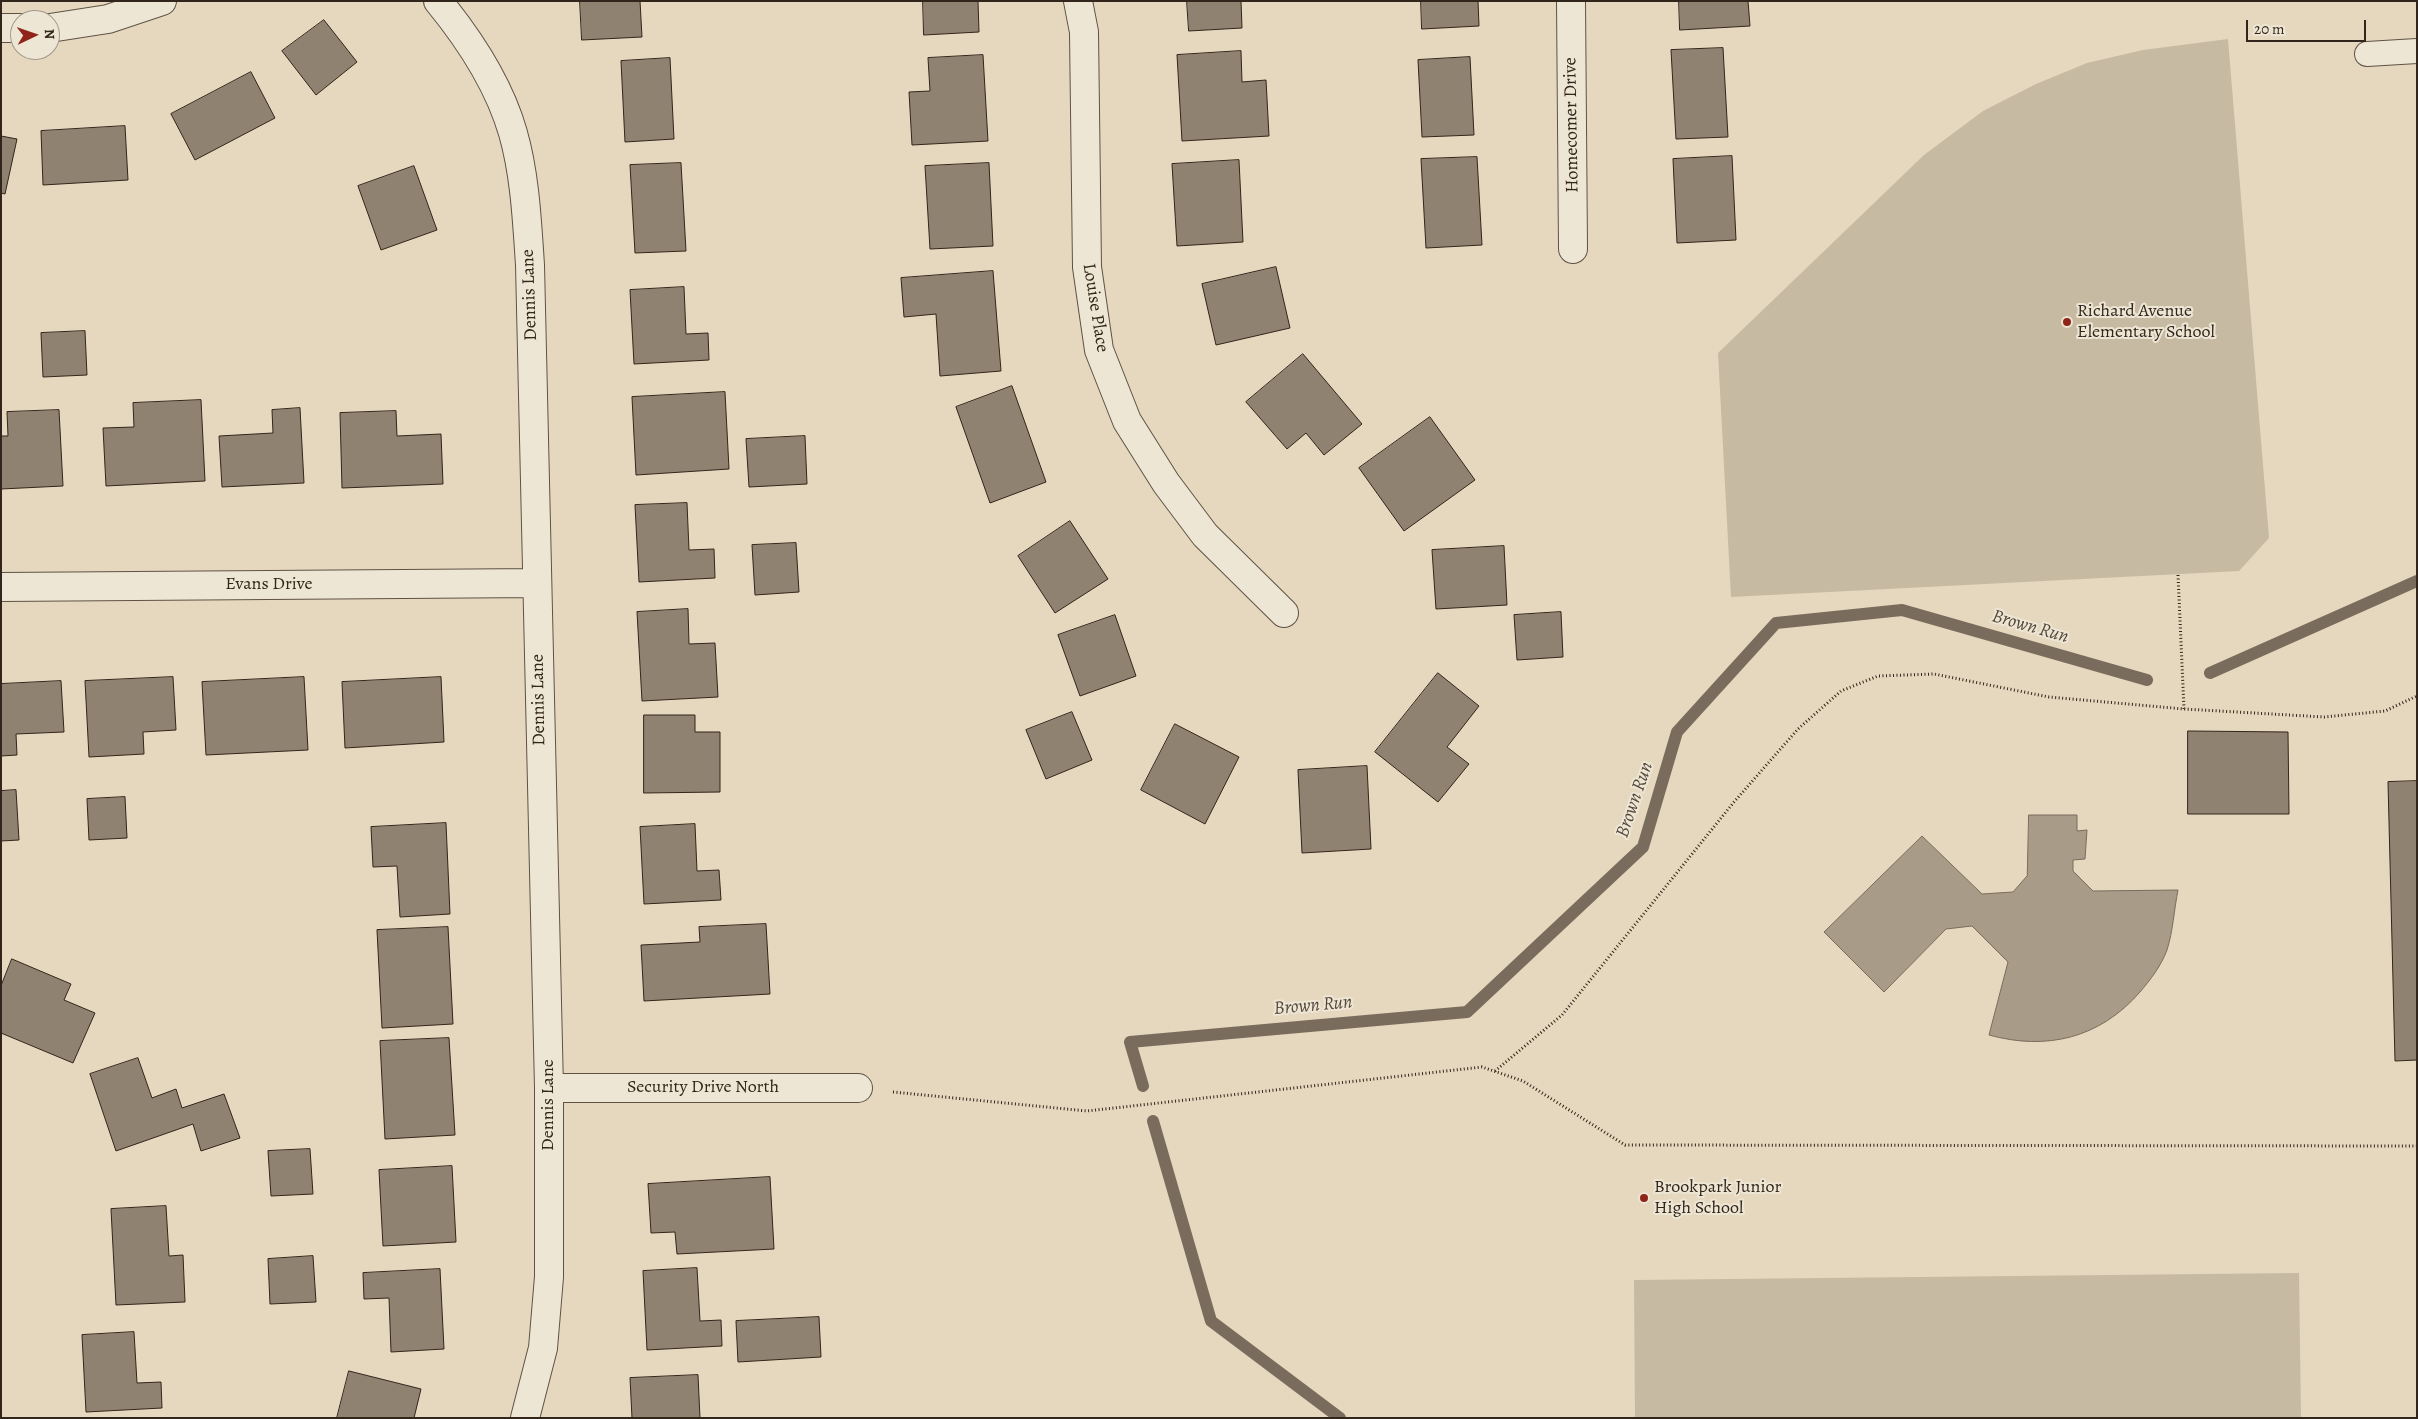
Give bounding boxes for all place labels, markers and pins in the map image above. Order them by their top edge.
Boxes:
place label: Richard Avenue Elementary School [2077,301,2215,344]
marker: Richard Avenue Elementary School [2061,316,2073,328]
place label: Brookpark Junior High School [1654,1177,1781,1220]
marker: Brookpark Junior High School [1638,1192,1650,1204]

